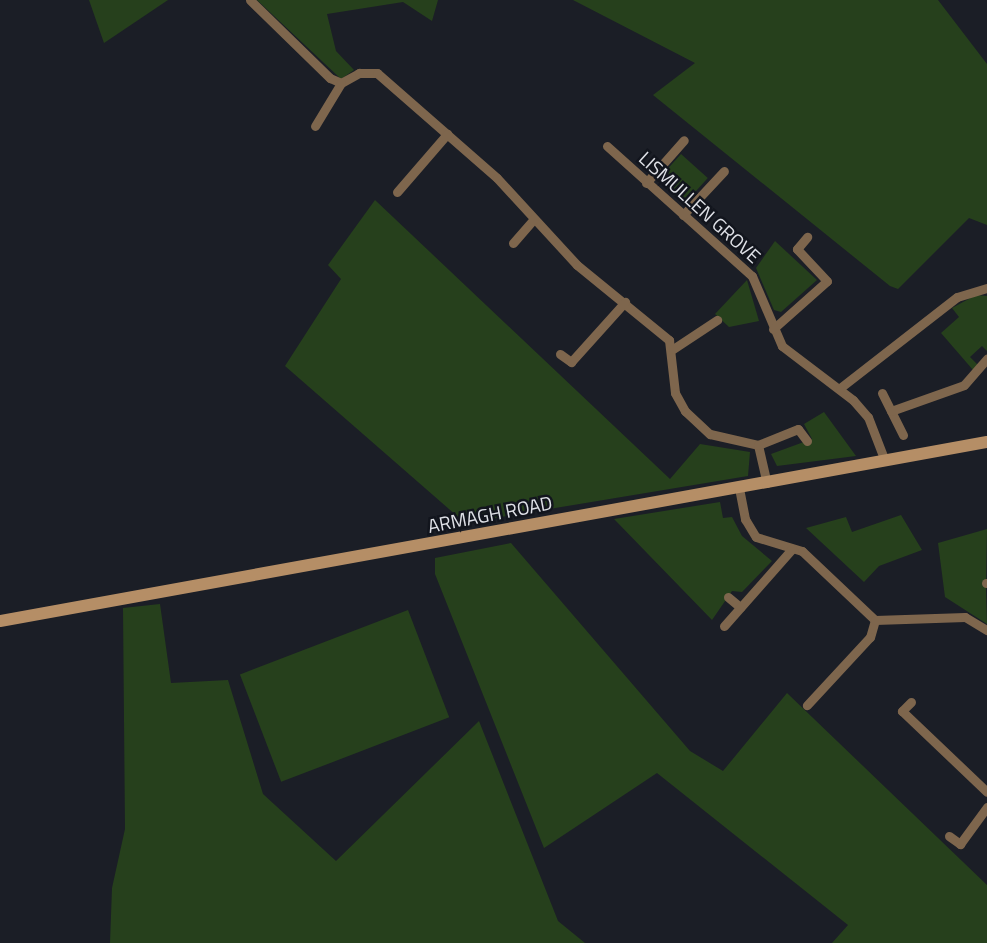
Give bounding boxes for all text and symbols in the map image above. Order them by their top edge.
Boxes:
street label: LISMULLEN GROVE [635,147,765,267]
street label: ARMAGH ROAD [426,491,554,537]

